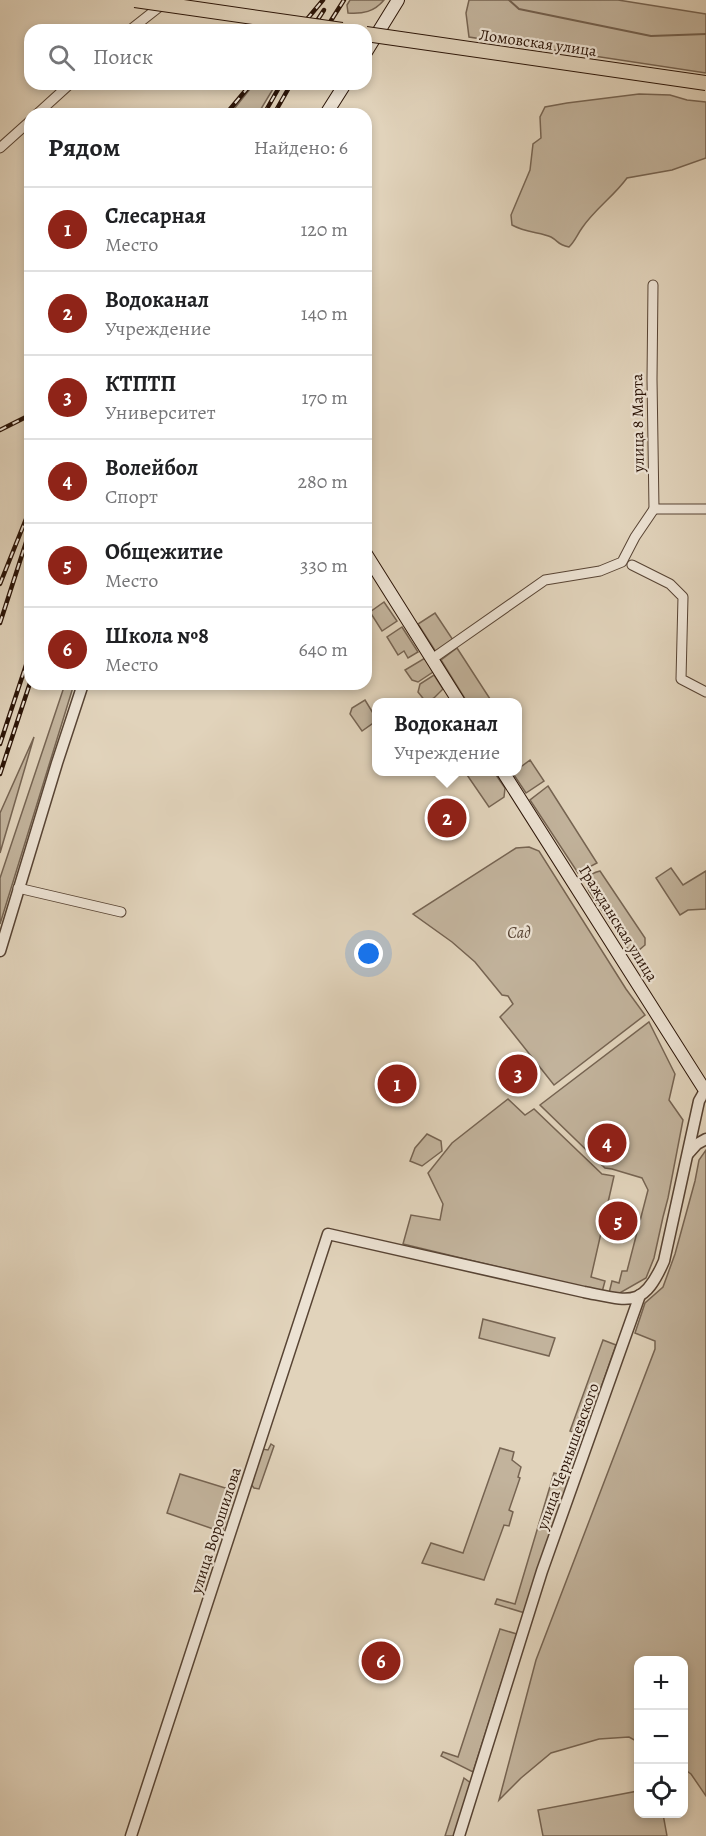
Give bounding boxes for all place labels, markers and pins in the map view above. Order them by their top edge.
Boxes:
pin: 2 [428,796,466,840]
pin: 3 [498,1052,538,1096]
pin: 1 [378,1062,416,1106]
pin: 4 [588,1120,626,1166]
pin: 5 [598,1198,638,1244]
pin: 6 [362,1638,400,1684]

